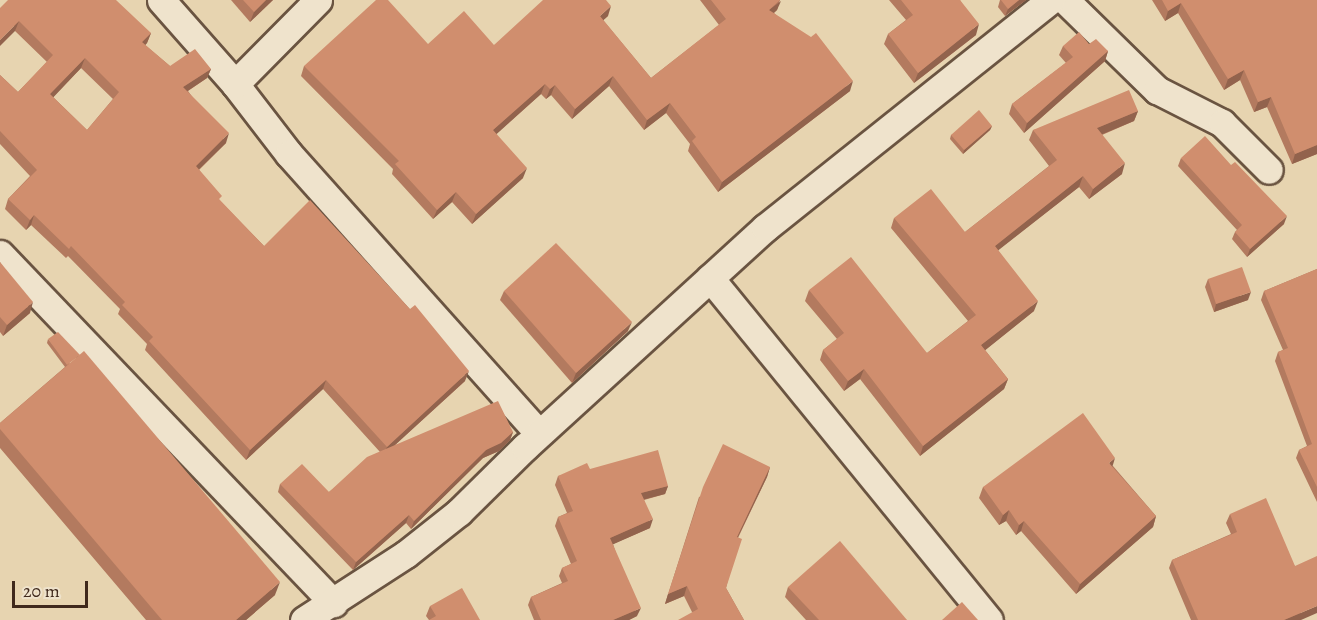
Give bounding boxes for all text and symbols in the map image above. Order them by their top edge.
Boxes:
scale bar [15,569,92,607]
text: 20 m [23,579,60,603]

